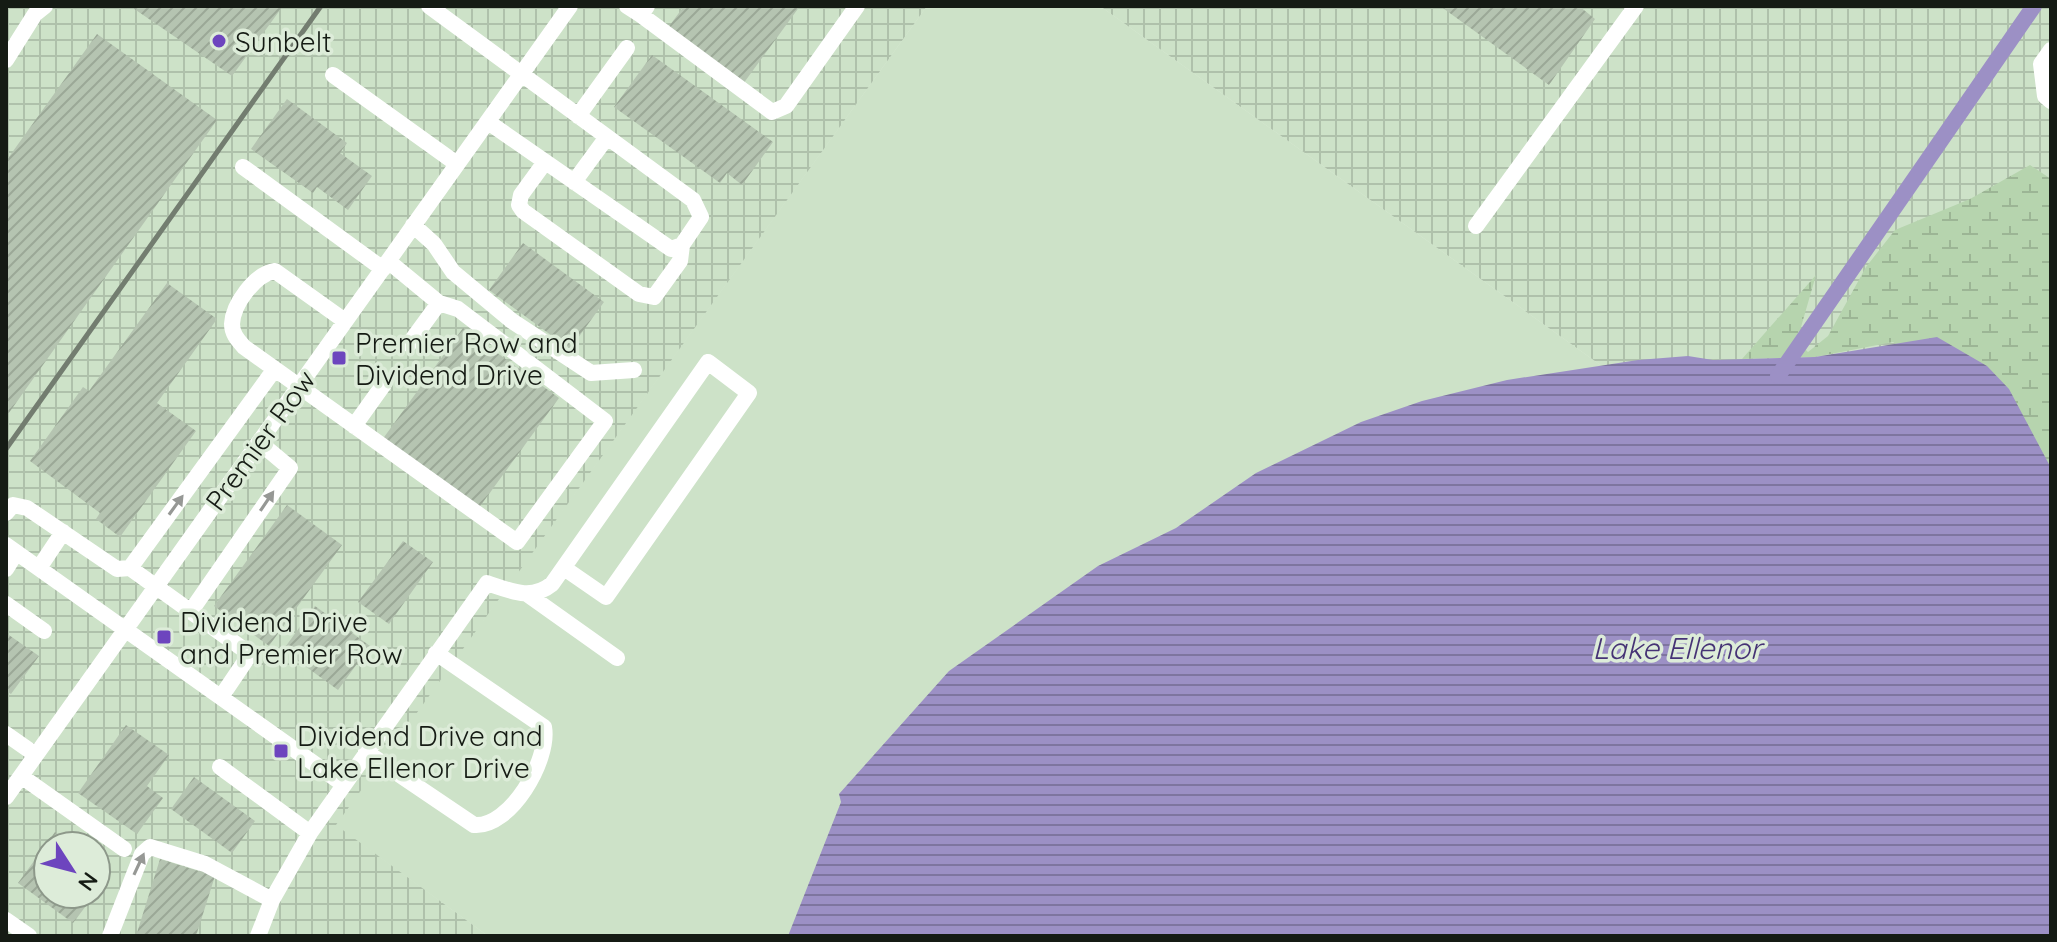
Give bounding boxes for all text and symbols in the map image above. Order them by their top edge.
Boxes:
place label: Sunbelt [235,24,332,59]
marker: Sunbelt [210,32,228,50]
place label: Premier Row and Dividend Drive [355,325,578,392]
marker: Premier Row and Dividend Drive [330,349,348,367]
street label: Premier Row [197,363,323,517]
one-way arrow [259,490,274,511]
one-way arrow [168,494,184,516]
place label: Dividend Drive and Premier Row [180,604,403,671]
marker: Dividend Drive and Premier Row [155,628,173,646]
water label: Lake Ellenor [1592,629,1765,667]
place label: Dividend Drive and Lake Ellenor Drive [297,718,543,785]
marker: Dividend Drive and Lake Ellenor Drive [272,742,290,760]
north arrow [32,830,112,910]
one-way arrow [132,852,146,875]
text: N [72,867,104,897]

